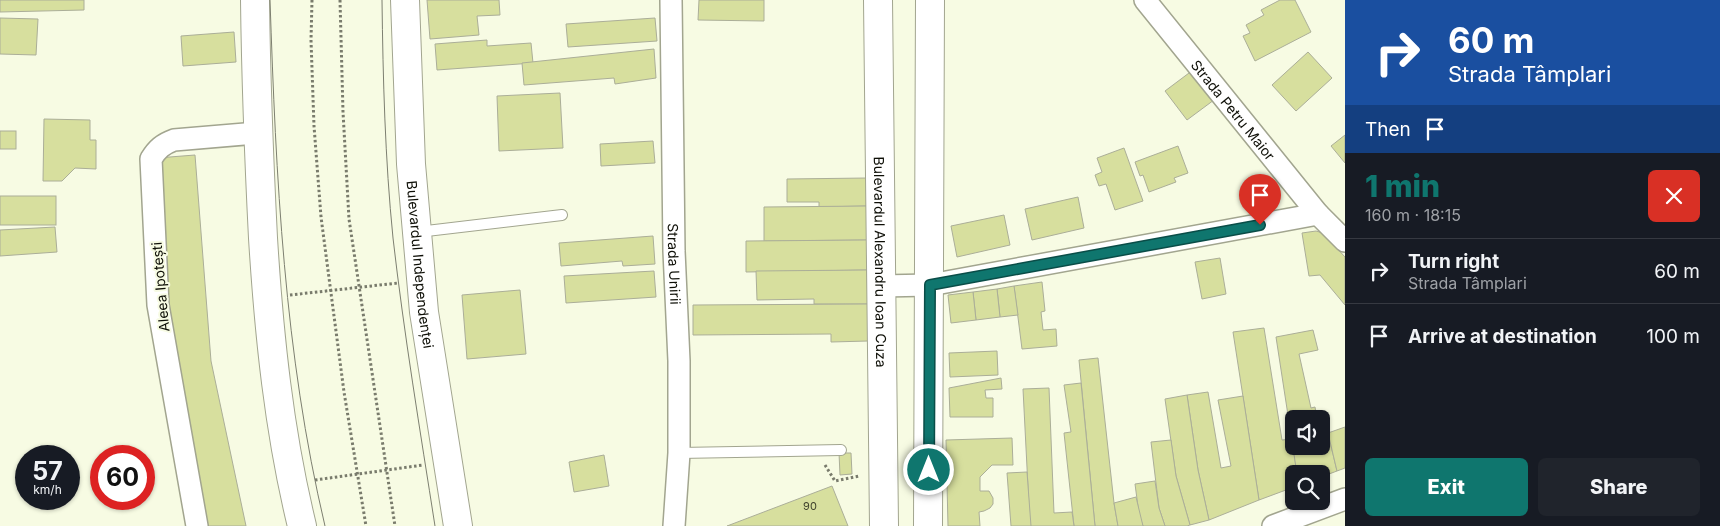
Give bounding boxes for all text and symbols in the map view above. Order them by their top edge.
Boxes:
text: 60 m [1448,19,1535,61]
icon: right [1365,20,1430,85]
street label: Strada Petru Maior [1188,56,1279,163]
text: Strada Tâmplari [1448,61,1611,87]
icon: arrive [1421,115,1449,143]
text: Then [1365,118,1411,141]
street label: Bulevardul Alexandru Ioan Cuza [871,156,891,368]
text: 1 min [1365,168,1440,204]
button: close [1648,170,1700,222]
pin [1239,174,1281,225]
street label: Bulevardul Independenței [404,180,438,349]
icon: arrive [1246,181,1274,209]
text: 160 m · 18:15 [1365,205,1461,225]
street label: Strada Unirii [665,223,685,305]
street label: Aleea Ipotești [148,241,173,333]
text: Turn right [1408,250,1499,273]
icon: right [1365,257,1393,285]
text: 60 m [1654,260,1700,283]
text: Strada Tâmplari [1408,273,1527,293]
icon: arrive [1365,322,1393,350]
text: Arrive at destination [1408,325,1597,348]
text: 100 m [1646,325,1700,348]
map controls [1285,410,1330,510]
button: sound [1285,410,1330,455]
position arrow [902,443,954,495]
speed limit sign: 60 [90,445,155,510]
text: 57 [32,456,63,486]
button: Exit [1365,458,1528,516]
button: Share [1538,458,1700,516]
button: search [1285,465,1330,510]
text: km/h [33,482,62,497]
house number: 90 [803,499,817,513]

